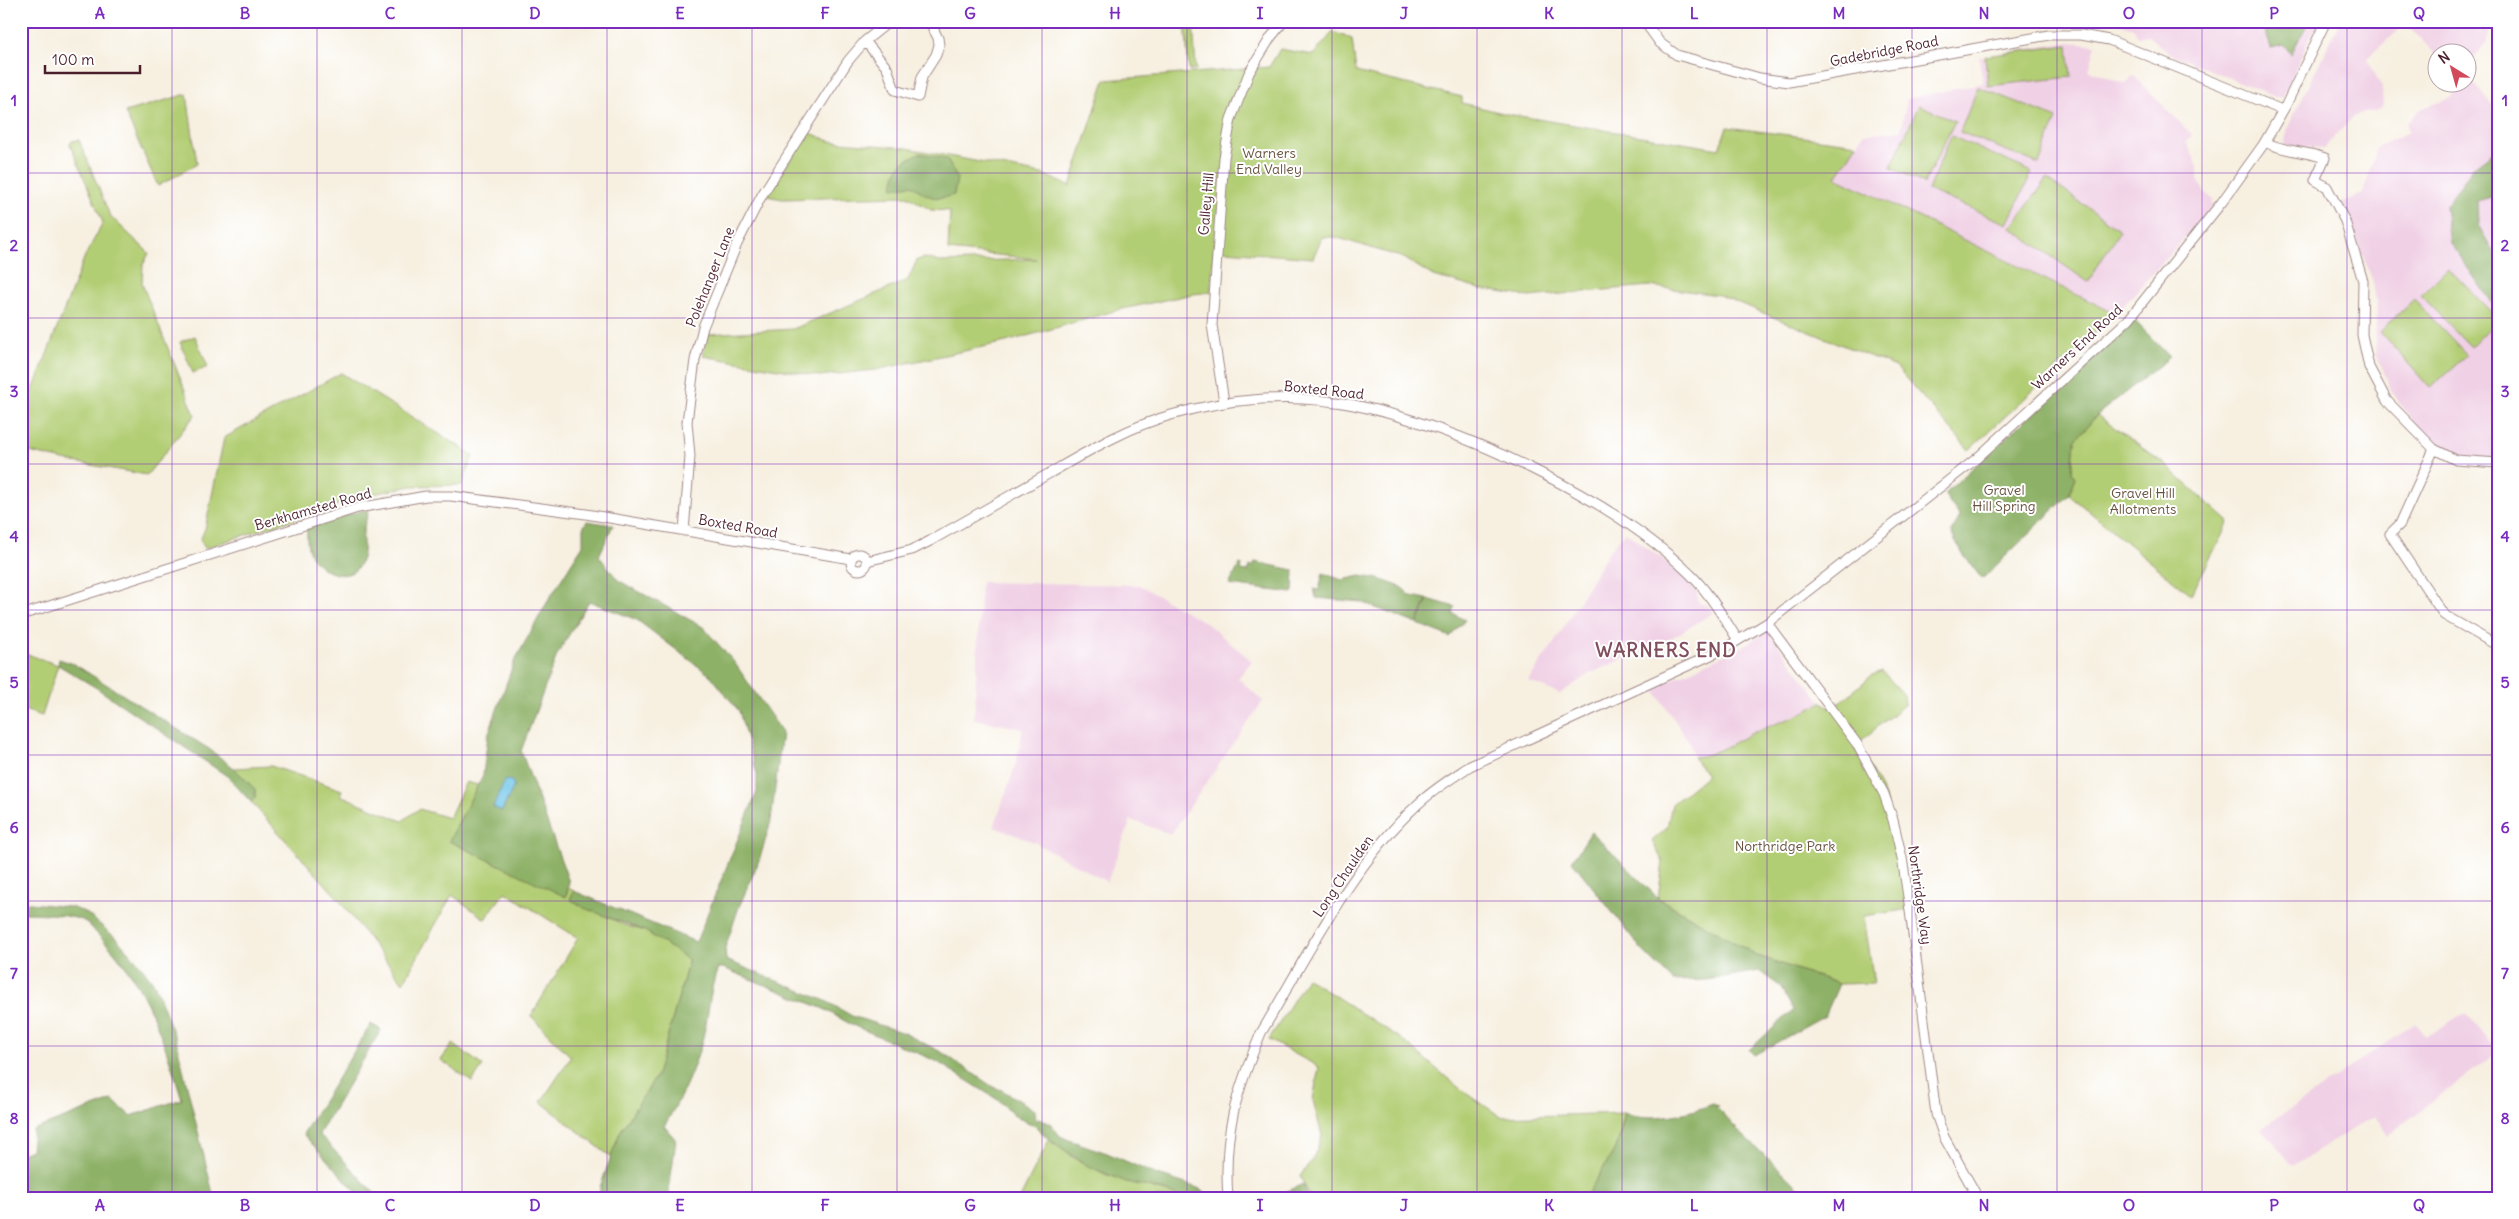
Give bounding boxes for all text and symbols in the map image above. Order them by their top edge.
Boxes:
text: A [95,3,105,23]
text: B [240,3,251,23]
text: C [385,3,396,23]
text: D [529,3,541,23]
text: E [675,3,685,23]
text: F [820,3,830,23]
text: G [964,3,976,23]
text: H [1109,3,1121,23]
text: I [1257,3,1264,23]
text: J [1400,3,1409,23]
text: K [1544,3,1554,23]
text: L [1690,3,1699,23]
text: M [1833,3,1846,23]
text: N [1978,3,1990,23]
text: O [2123,3,2135,23]
text: P [2269,3,2279,23]
text: Q [2413,3,2425,23]
street label: Gadebridge Road [1828,32,1940,70]
scale bar [45,42,140,74]
north arrow [2426,42,2476,92]
text: N [2435,48,2453,68]
text: 100 m [52,50,94,69]
text: 1 [11,90,17,110]
text: 1 [2502,90,2508,110]
park label: Warners End Valley [1236,144,1302,178]
street label: Galley Hill [1194,172,1218,236]
street label: Polehanger Lane [682,224,738,330]
text: 2 [10,235,19,255]
text: 2 [2501,235,2510,255]
street label: Warners End Road [2028,300,2126,394]
street label: Boxted Road [1283,377,1365,403]
text: 3 [9,381,19,401]
text: 3 [2500,381,2510,401]
park label: Gravel Hill Spring [1972,481,2036,515]
street label: Berkhamsted Road [252,484,374,534]
park label: Gravel Hill Allotments [2110,484,2176,518]
street label: Boxted Road [697,510,779,542]
text: 4 [9,526,19,546]
text: 4 [2500,526,2510,546]
district label: WARNERS END [1595,638,1737,662]
text: 5 [9,672,19,692]
text: 5 [2500,672,2510,692]
text: 6 [9,817,19,837]
text: 6 [2500,817,2510,837]
street label: Long Chaulden [1309,832,1377,920]
park label: Northridge Park [1735,837,1835,855]
street label: Northridge Way [1904,844,1936,946]
text: 7 [10,963,18,983]
text: 7 [2501,963,2509,983]
text: 8 [9,1108,19,1128]
text: 8 [2500,1108,2510,1128]
text: A [95,1195,105,1215]
text: B [240,1195,251,1215]
text: C [385,1195,396,1215]
text: D [529,1195,541,1215]
text: E [675,1195,685,1215]
text: F [820,1195,830,1215]
text: G [964,1195,976,1215]
text: H [1109,1195,1121,1215]
text: I [1257,1195,1264,1215]
text: J [1400,1195,1409,1215]
text: K [1544,1195,1554,1215]
text: L [1690,1195,1699,1215]
text: M [1833,1195,1846,1215]
text: N [1978,1195,1990,1215]
text: O [2123,1195,2135,1215]
text: P [2269,1195,2279,1215]
text: Q [2413,1195,2425,1215]

